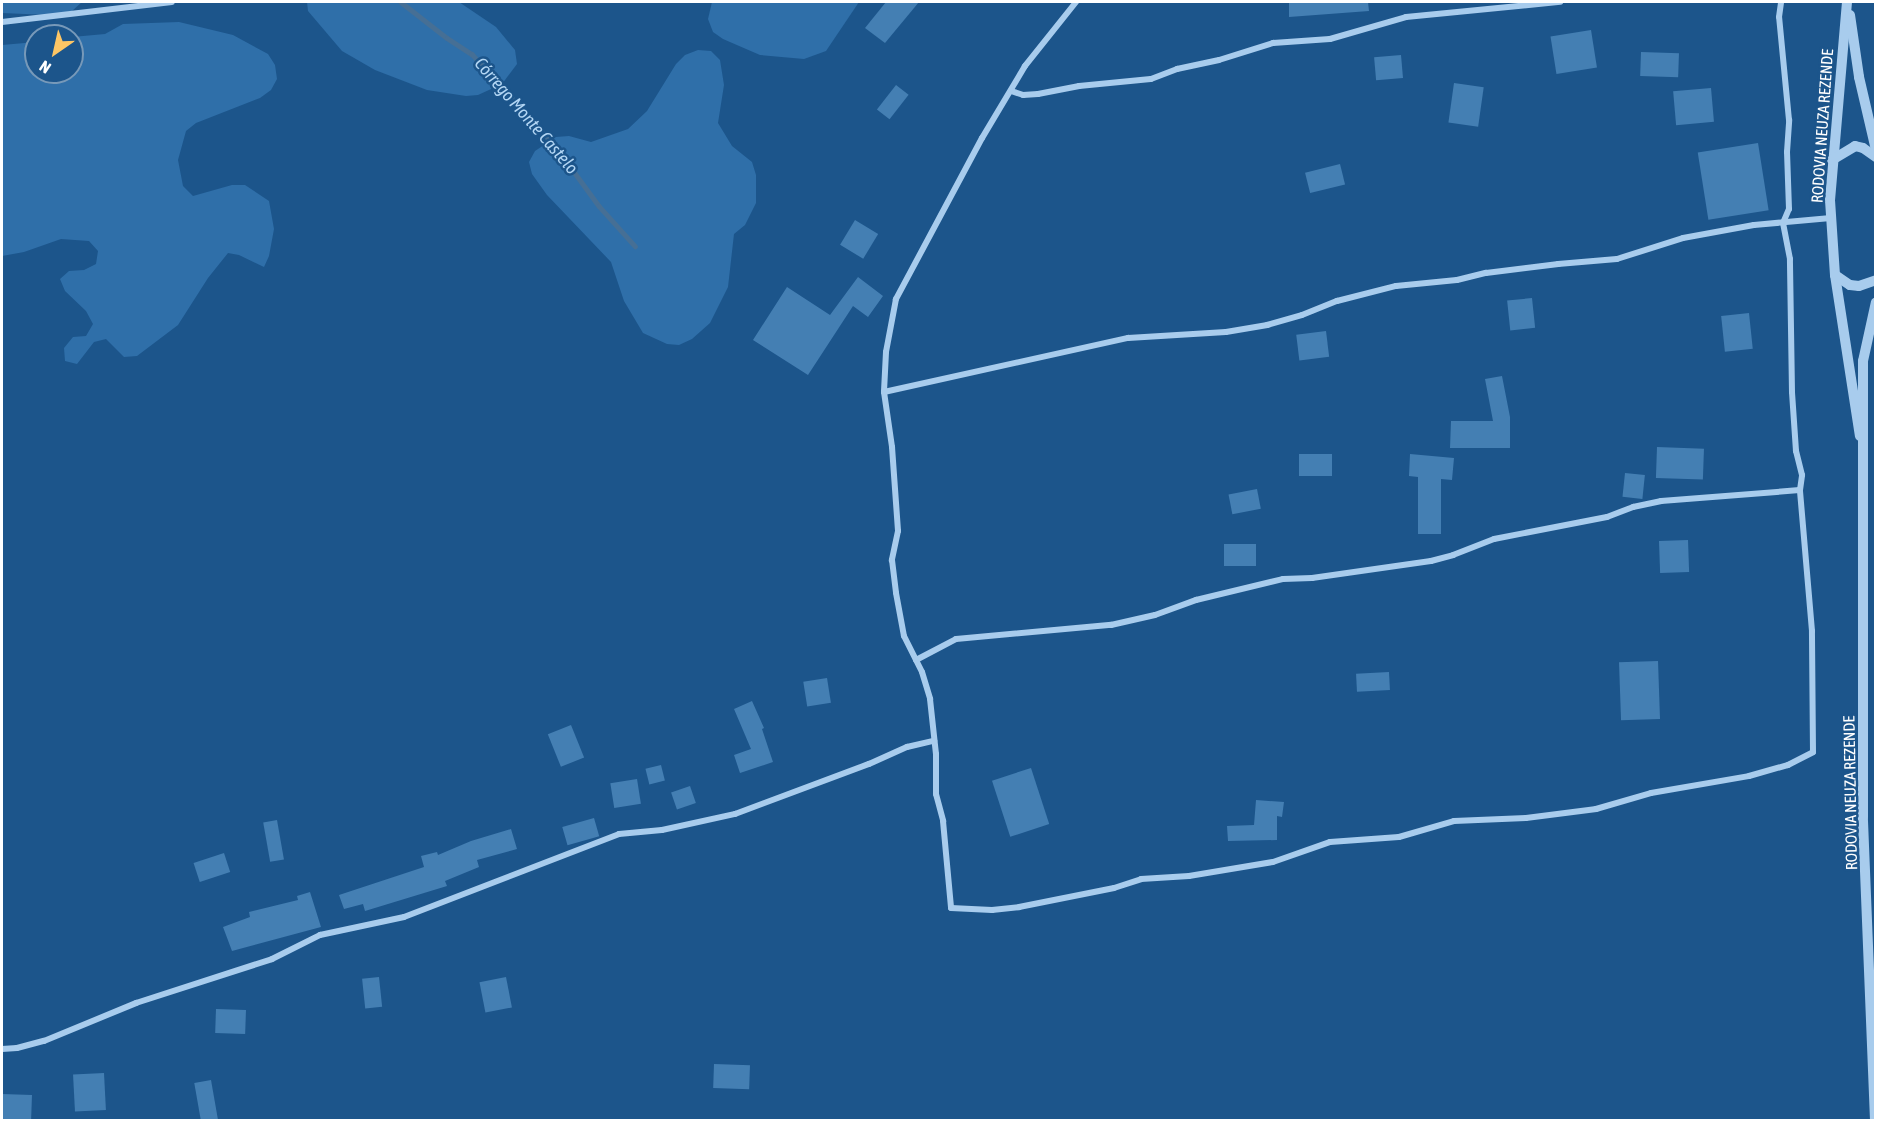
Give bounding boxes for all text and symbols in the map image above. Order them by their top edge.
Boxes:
north arrow [24,24,84,84]
street label: RODOVIA NEUZA REZENDE [1807,48,1837,204]
water label: Córrego Monte Castelo [470,53,582,179]
text: N [36,57,54,77]
street label: RODOVIA NEUZA REZENDE [1839,716,1861,870]

